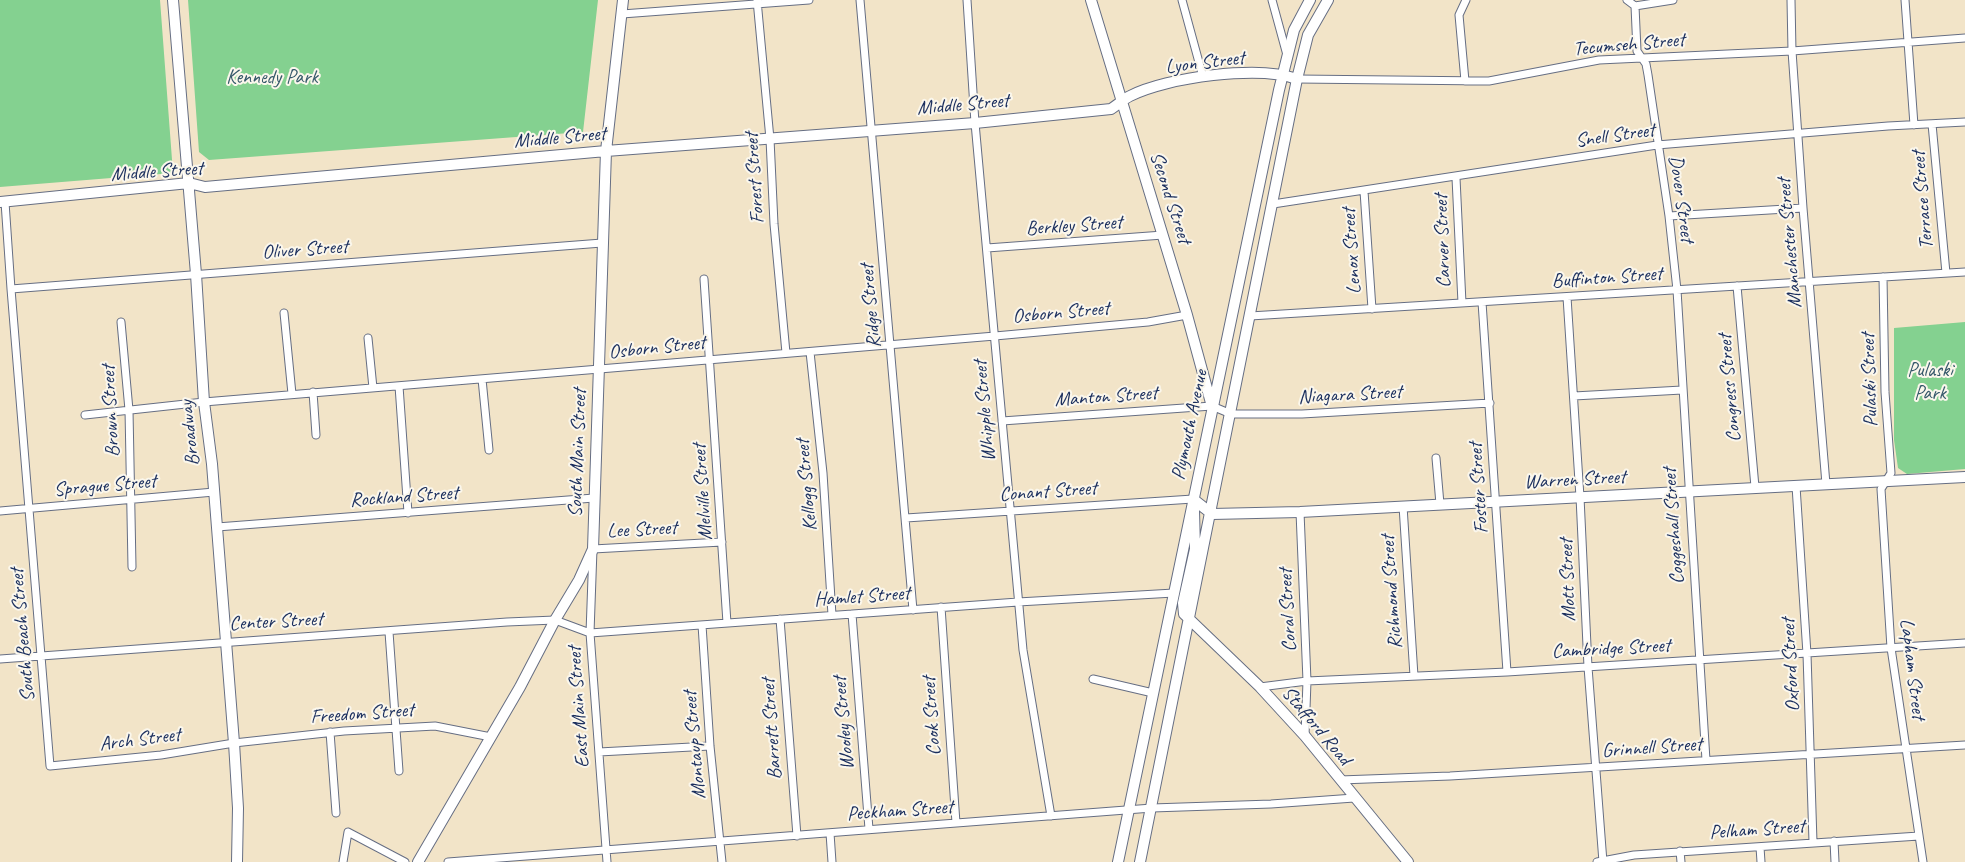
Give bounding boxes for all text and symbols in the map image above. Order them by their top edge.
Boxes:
street label: Tecumseh Street [1572,28,1686,62]
street label: Lyon Street [1164,46,1246,80]
park label: Kennedy Park [226,66,318,90]
street label: Middle Street [916,89,1010,121]
street label: Snell Street [1574,119,1656,153]
street label: Middle Street [513,122,607,154]
street label: Forest Street [740,132,770,224]
street label: Second Street [1144,149,1196,247]
street label: Terrace Street [1907,150,1939,250]
street label: Dover Street [1663,154,1699,244]
street label: Middle Street [110,157,204,187]
street label: Manchester Street [1772,177,1808,309]
street label: Carver Street [1429,194,1457,288]
street label: Lenox Street [1337,207,1367,295]
street label: Berkley Street [1025,211,1123,241]
street label: Oliver Street [261,235,349,265]
street label: Buffinton Street [1551,262,1663,294]
street label: Ridge Street [855,263,887,349]
street label: Osborn Street [1011,297,1111,329]
street label: Osborn Street [607,331,707,365]
street label: Congress Street [1713,333,1747,443]
street label: Pulaski Street [1856,333,1884,427]
street label: Whipple Street [969,359,1001,463]
park label: Pulaski Park [1907,359,1953,406]
street label: Brown Street [97,364,125,458]
street label: Plymouth Avenue [1167,368,1213,482]
street label: Niagara Street [1298,380,1402,410]
street label: Manton Street [1054,381,1158,413]
street label: South Main Street [564,388,592,518]
street label: Broadway [175,399,205,467]
street label: Kellogg Street [791,438,823,532]
street label: Foster Street [1464,442,1494,534]
street label: Melville Street [688,443,718,541]
street label: Warren Street [1524,465,1626,495]
street label: Coggeshall Street [1658,467,1690,585]
street label: Sprague Street [53,470,157,502]
street label: Conant Street [999,477,1097,507]
street label: Rockland Street [349,481,459,513]
street label: Lee Street [606,516,678,544]
street label: Richmond Street [1376,534,1408,650]
street label: Mott Street [1555,538,1581,622]
street label: South Beach Street [5,567,41,703]
street label: Coral Street [1274,568,1302,652]
street label: Hamlet Street [813,582,911,612]
street label: Center Street [229,608,323,636]
street label: Lapham Street [1894,617,1930,721]
street label: Oxford Street [1777,618,1805,712]
street label: Cambridge Street [1551,634,1671,664]
street label: East Main Street [563,645,595,769]
street label: Wooley Street [828,675,860,771]
street label: Cook Street [917,676,947,756]
street label: Barrett Street [756,677,788,781]
street label: Stafford Road [1276,682,1356,770]
street label: Montaup Street [678,690,712,800]
street label: Freedom Street [309,698,415,730]
street label: Arch Street [98,723,182,757]
street label: Grinnell Street [1601,733,1703,763]
street label: Peckham Street [846,795,954,827]
street label: Pelham Street [1708,815,1806,845]

